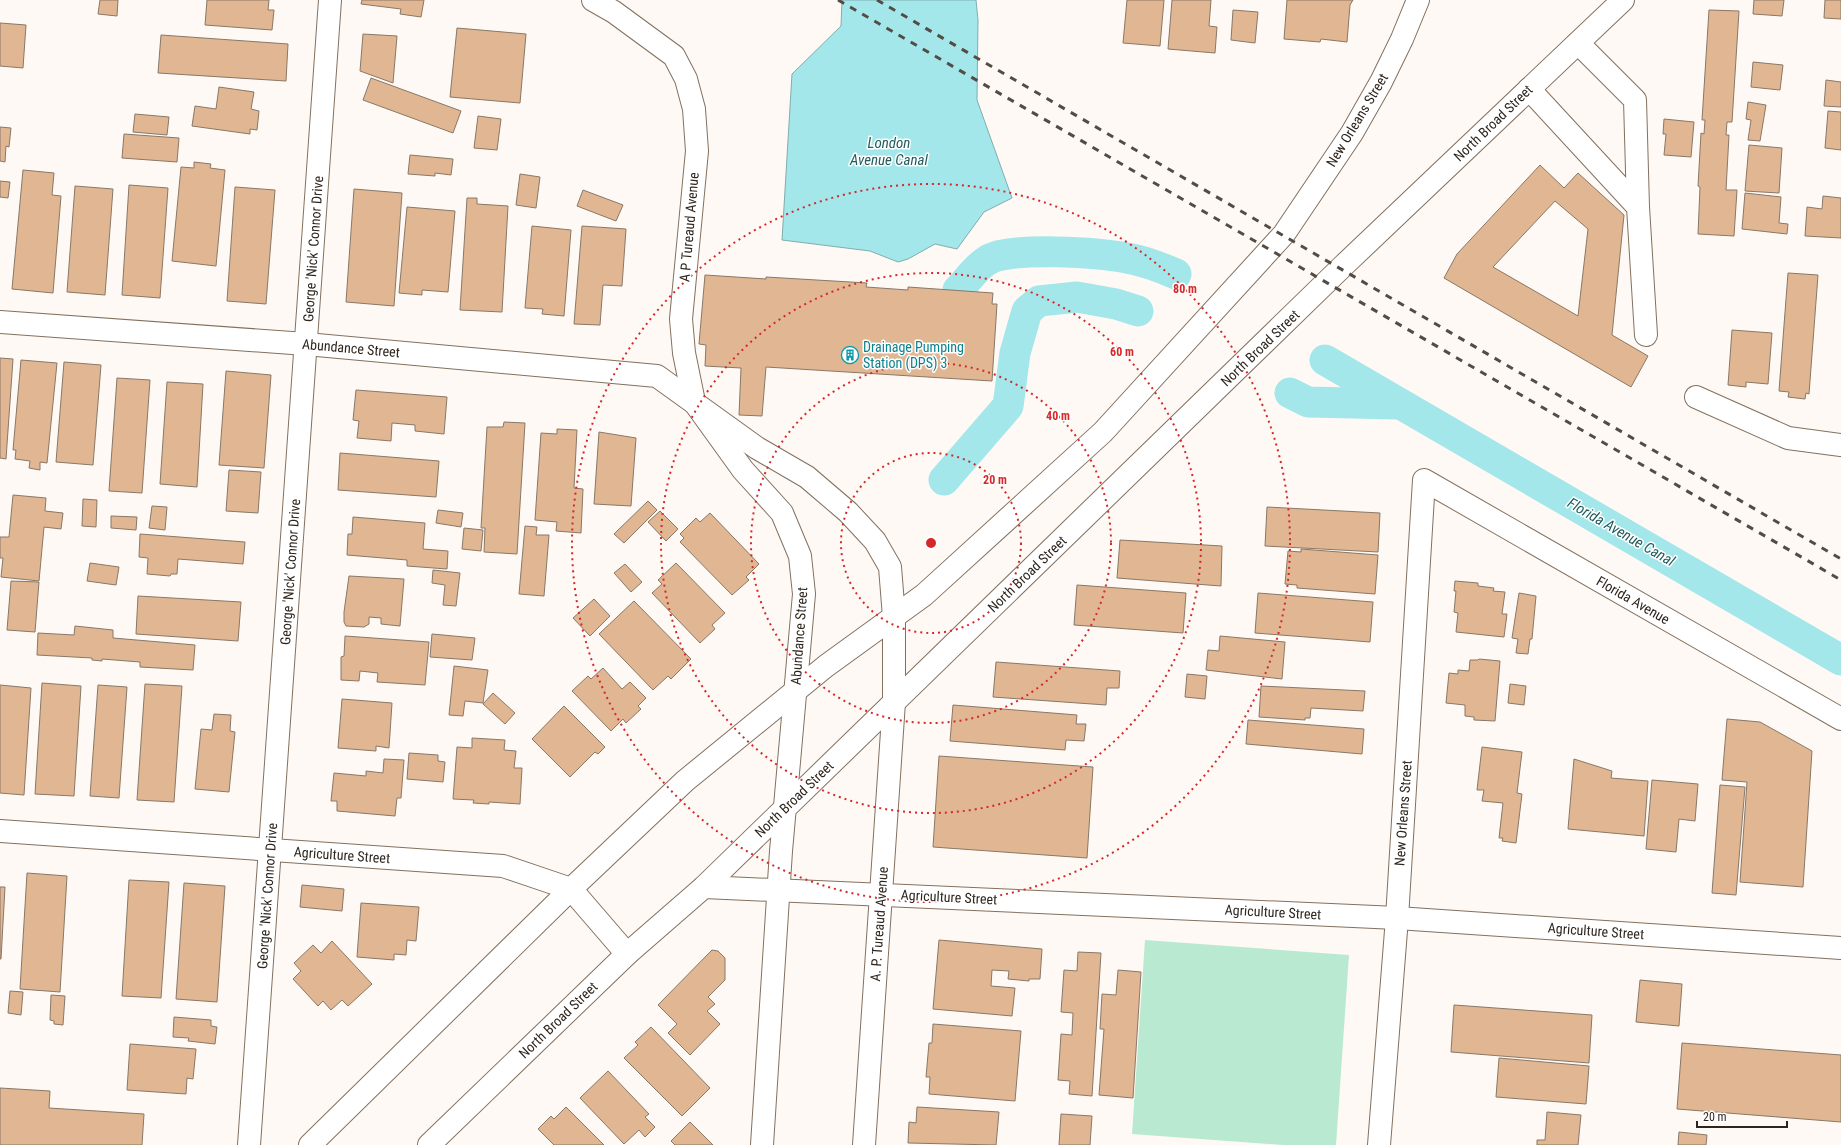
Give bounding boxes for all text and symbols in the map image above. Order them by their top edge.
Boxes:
street label: New Orleans Street [1323,70,1391,170]
street label: North Broad Street [1450,82,1536,164]
water label: London Avenue Canal [849,134,929,169]
street label: A P Tureaud Avenue [676,171,702,283]
street label: George 'Nick' Connor Drive [300,175,326,323]
text: 80 m [1173,282,1197,296]
street label: North Broad Street [1217,307,1303,389]
street label: Abundance Street [301,336,401,360]
place label: Drainage Pumping Station (DPS) 3 [863,339,964,372]
building icon: Drainage Pumping Station (DPS) 3 [840,345,860,365]
text: 60 m [1110,345,1134,359]
text: 40 m [1046,409,1070,423]
text: 20 m [983,473,1007,487]
water label: Florida Avenue Canal [1564,494,1678,570]
street label: George 'Nick' Connor Drive [277,498,303,646]
street label: North Broad Street [984,533,1070,615]
centre of rings [924,536,938,550]
street label: Florida Avenue [1594,573,1673,628]
street label: Abundance Street [788,587,810,685]
street label: North Broad Street [751,758,837,840]
street label: New Orleans Street [1391,760,1415,866]
street label: George 'Nick' Connor Drive [254,822,280,970]
street label: Agriculture Street [293,844,391,866]
street label: A. P. Tureaud Avenue [867,866,891,982]
street label: Agriculture Street [900,886,998,908]
street label: Agriculture Street [1224,901,1322,923]
street label: Agriculture Street [1547,920,1645,942]
street label: North Broad Street [515,979,601,1061]
scale bar [1697,1103,1787,1129]
text: 20 m [1703,1110,1727,1124]

